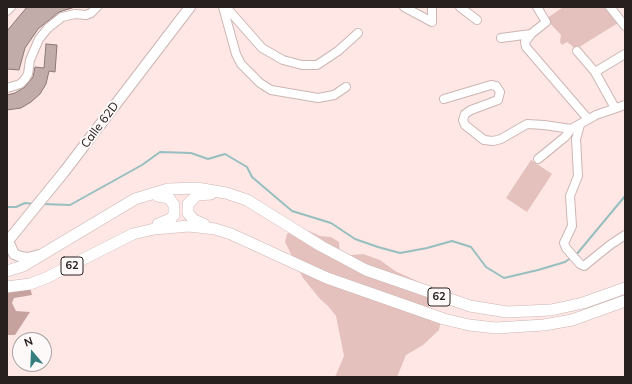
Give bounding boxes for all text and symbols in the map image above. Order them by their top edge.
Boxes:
street label: Calle 62D [78,99,122,151]
road number: 62 [61,257,83,275]
road number: 62 [428,288,450,306]
north arrow [12,332,52,372]
text: N [22,334,35,350]

